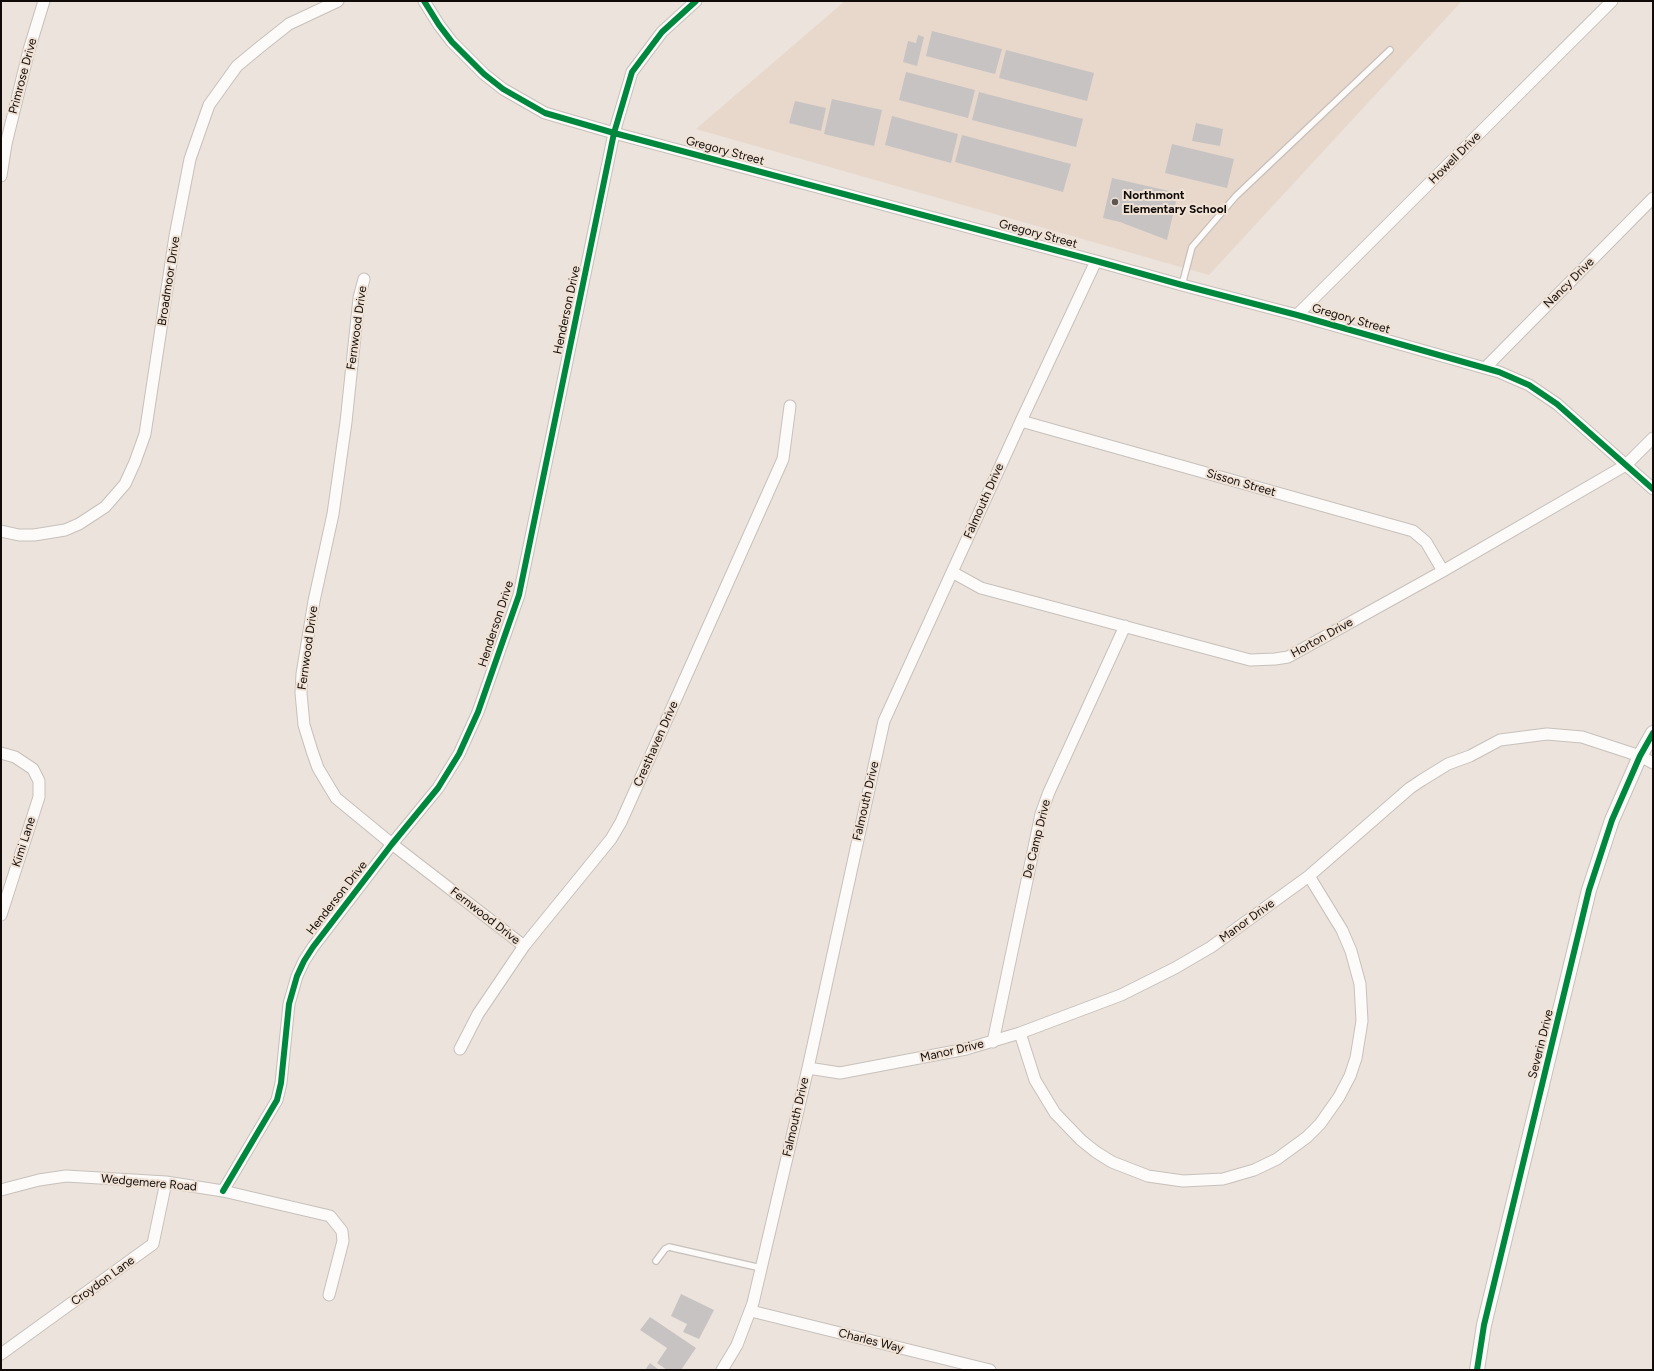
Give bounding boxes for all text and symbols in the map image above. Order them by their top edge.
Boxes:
street label: Primrose Drive [6,37,40,115]
street label: Howell Drive [1426,129,1484,187]
street label: Gregory Street [684,134,766,168]
place label: Northmont Elementary School [1123,188,1227,216]
marker: Northmont Elementary School [1110,197,1120,207]
street label: Gregory Street [997,217,1079,251]
street label: Broadmoor Drive [155,235,183,327]
street label: Nancy Drive [1541,255,1597,311]
street label: Henderson Drive [551,265,583,355]
street label: Fernwood Drive [344,285,370,371]
street label: Gregory Street [1310,301,1392,337]
street label: Falmouth Drive [961,461,1007,541]
street label: Sisson Street [1205,466,1277,500]
street label: Henderson Drive [475,579,517,669]
street label: Fernwood Drive [295,605,321,691]
street label: Horton Drive [1288,615,1356,661]
street label: Cresthaven Drive [631,699,681,789]
street label: Falmouth Drive [850,760,882,842]
street label: De Camp Drive [1020,798,1054,880]
street label: Kimi Lane [9,815,39,869]
street label: Henderson Drive [304,858,370,938]
street label: Fernwood Drive [447,884,523,948]
street label: Manor Drive [1217,896,1277,946]
street label: Severin Drive [1525,1008,1557,1080]
street label: Manor Drive [919,1037,985,1065]
street label: Falmouth Drive [780,1076,812,1158]
street label: Wedgemere Road [100,1172,198,1194]
street label: Croydon Lane [68,1253,138,1309]
street label: Charles Way [837,1326,905,1356]

